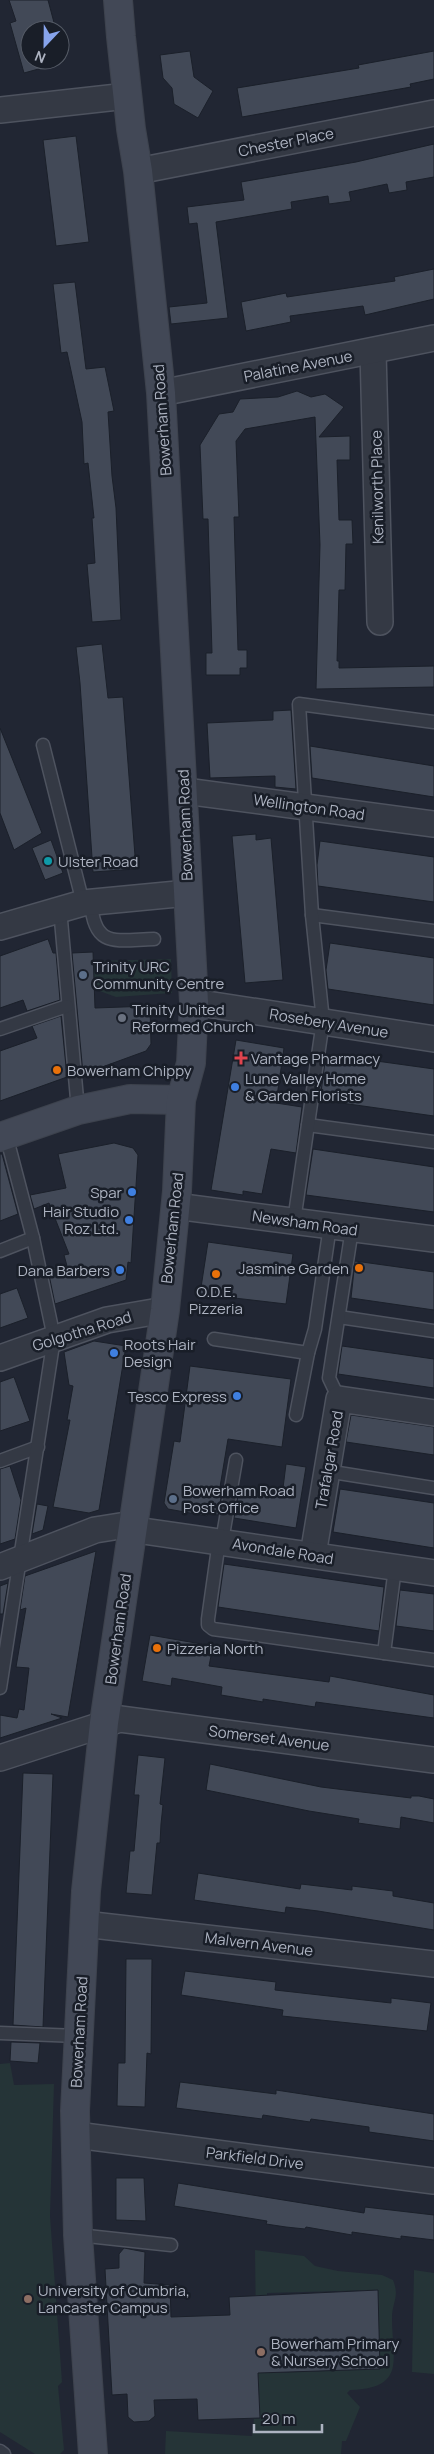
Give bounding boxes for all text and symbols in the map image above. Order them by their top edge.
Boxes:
north arrow [20,20,70,70]
text: N [32,47,48,68]
street label: Chester Place [236,122,336,162]
street label: Palatine Avenue [242,345,354,387]
street label: Bowerham Road [148,364,176,476]
street label: Kenilworth Place [366,430,388,544]
street label: Bowerham Road [173,769,197,881]
street label: Wellington Road [252,789,366,825]
place label: Ulster Road [58,851,138,872]
marker: Ulster Road [42,855,54,867]
place label: Trinity URC Community Centre [93,956,225,994]
marker: Trinity URC Community Centre [77,969,89,981]
place label: Trinity United Reformed Church [132,999,254,1037]
street label: Rosebery Avenue [268,1003,390,1043]
marker: Trinity United Reformed Church [116,1012,128,1024]
place label: Vantage Pharmacy [251,1048,380,1069]
marker: Vantage Pharmacy [235,1052,247,1064]
place label: Bowerham Chippy [67,1060,192,1081]
marker: Bowerham Chippy [51,1064,63,1076]
place label: Lune Valley Home & Garden Florists [245,1068,366,1106]
marker: Lune Valley Home & Garden Florists [229,1081,241,1093]
street label: Bowerham Road [156,1171,188,1285]
place label: Spar [90,1182,123,1203]
marker: Spar [126,1186,138,1198]
place label: Hair Studio Roz Ltd. [43,1201,119,1239]
street label: Newsham Road [251,1205,359,1241]
marker: Hair Studio Roz Ltd. [123,1214,135,1226]
place label: Jasmine Garden [238,1258,349,1279]
place label: Dana Barbers [18,1260,110,1281]
marker: Jasmine Garden [353,1262,365,1274]
marker: Dana Barbers [114,1264,126,1276]
marker: O.D.E. Pizzeria [210,1268,222,1280]
place label: O.D.E. Pizzeria [189,1281,243,1319]
street label: Golgotha Road [30,1306,134,1356]
place label: Roots Hair Design [124,1334,196,1372]
marker: Roots Hair Design [108,1347,120,1359]
place label: Tesco Express [128,1386,227,1407]
marker: Tesco Express [231,1390,243,1402]
street label: Trafalgar Road [310,1409,348,1511]
place label: Bowerham Road Post Office [183,1480,295,1518]
marker: Bowerham Road Post Office [167,1493,179,1505]
street label: Avondale Road [231,1533,335,1569]
street label: Bowerham Road [100,1572,136,1686]
place label: Pizzeria North [167,1638,263,1659]
marker: Pizzeria North [151,1642,163,1654]
street label: Somerset Avenue [207,1720,331,1756]
street label: Malvern Avenue [204,1927,315,1961]
street label: Bowerham Road [66,1976,92,2088]
street label: Parkfield Drive [205,2142,305,2174]
place label: University of Cumbria, Lancaster Campus [38,2280,190,2318]
marker: University of Cumbria, Lancaster Campus [22,2293,34,2305]
place label: Bowerham Primary & Nursery School [271,2333,399,2371]
marker: Bowerham Primary & Nursery School [255,2346,267,2358]
scale bar [254,2402,322,2434]
text: 20 m [262,2408,295,2429]

